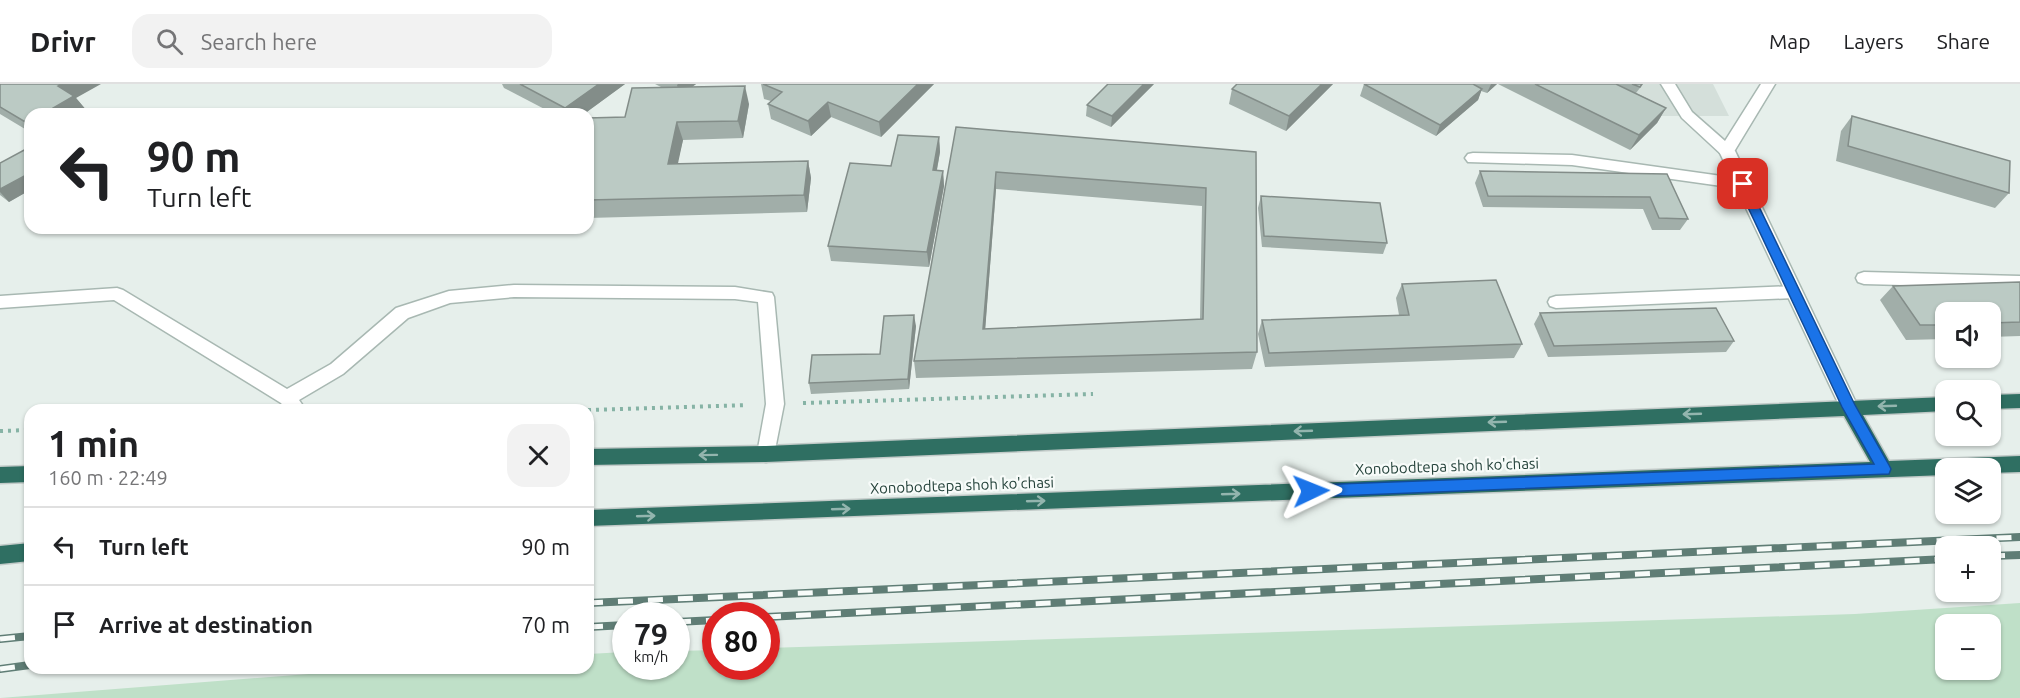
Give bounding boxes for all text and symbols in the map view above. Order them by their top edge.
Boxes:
search box [132,14,552,68]
icon: search [153,25,186,58]
text: Drivr [30,26,96,57]
text: Search here [201,29,317,54]
text: Map [1769,29,1810,53]
text: Layers [1843,29,1904,53]
text: Share [1937,29,1990,53]
icon: left [48,132,126,210]
text: 90 m [147,133,241,180]
pin [1717,158,1768,209]
icon: arrive [1726,167,1759,200]
text: Turn left [147,182,251,212]
map controls [1935,302,2001,680]
button: sound [1935,302,2001,368]
button: search [1935,380,2001,446]
one-way arrow [1878,400,1898,411]
one-way arrow [1683,408,1703,420]
one-way arrow [1488,417,1508,428]
text: 1 min [48,423,139,464]
button: close [507,424,570,487]
one-way arrow [1293,425,1313,436]
one-way arrow [698,449,718,460]
street label: Xonobodtepa shoh ko'chasi [1355,454,1539,478]
button: layers [1935,458,2001,524]
position arrow [1279,459,1343,523]
text: 160 m · 22:49 [48,466,168,489]
street label: Xonobodtepa shoh ko'chasi [870,473,1054,497]
one-way arrow [1221,488,1241,500]
one-way arrow [1026,496,1046,507]
one-way arrow [831,503,851,514]
one-way arrow [636,510,656,522]
icon: left [48,530,81,563]
text: Turn left [99,534,189,559]
text: 90 m [521,534,570,559]
button: + [1935,536,2001,602]
speed limit sign: 80 [702,602,780,680]
icon: arrive [48,608,81,641]
text: Arrive at destination [99,612,313,637]
text: 70 m [521,612,570,637]
button: − [1935,614,2001,680]
text: 79 [634,617,668,651]
text: km/h [634,648,668,665]

